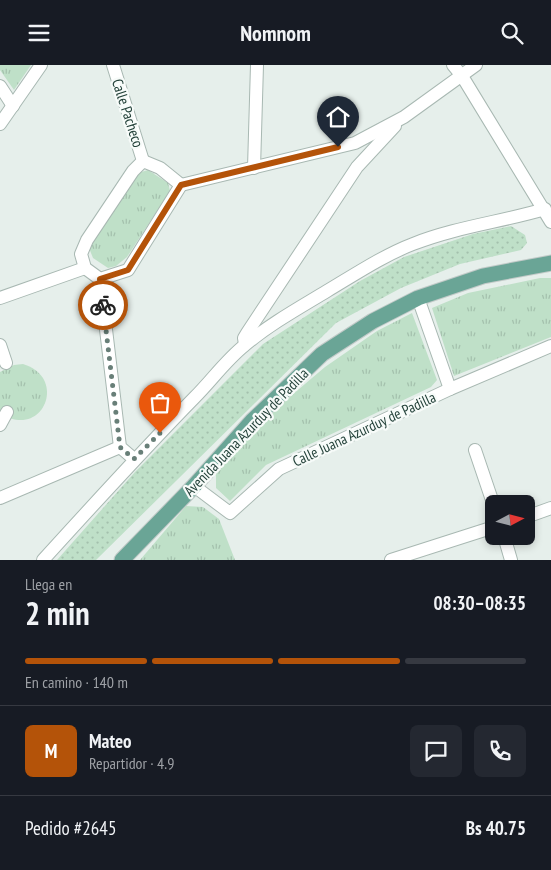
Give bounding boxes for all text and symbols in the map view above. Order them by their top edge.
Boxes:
icon: menu [25,19,53,47]
text: Nomnom [240,19,311,47]
icon: search [498,19,526,47]
street label: Calle Pacheco [108,76,148,150]
pin [317,96,359,147]
icon: home [324,103,352,131]
courier [78,280,128,330]
icon: bike [89,291,117,319]
street label: Avenida Juana Azurduy de Padilla [180,364,312,500]
pin [139,382,181,433]
street label: Calle Juana Azurduy de Padilla [289,387,439,471]
icon: bag [146,389,174,417]
north arrow [485,495,535,545]
map controls [485,495,535,545]
text: Llega en [25,574,72,594]
text: 08:30–08:35 [433,591,526,615]
text: 2 min [25,592,90,634]
text: En camino · 140 m [25,672,128,692]
button: chat [410,725,462,777]
button: phone [474,725,526,777]
text: Mateo [89,729,132,753]
text: M [45,739,57,763]
text: Repartidor · 4.9 [89,753,174,773]
text: Pedido #2645 [25,816,116,840]
text: Bs 40.75 [466,816,526,840]

